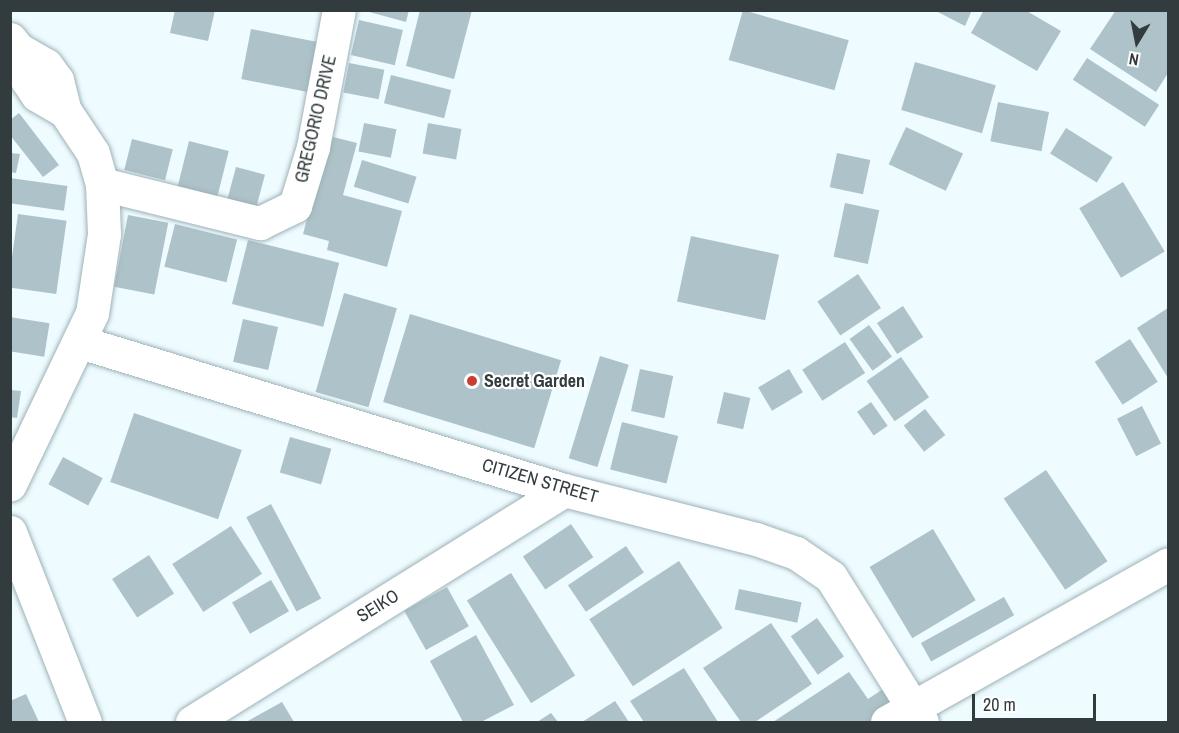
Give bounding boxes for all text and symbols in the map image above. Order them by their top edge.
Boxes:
north arrow [1107,12,1167,72]
text: N [1127,48,1140,71]
street label: GREGORIO DRIVE [291,53,341,185]
place label: Secret Garden [484,370,585,392]
marker: Secret Garden [465,374,479,388]
street label: CITIZEN STREET [479,454,601,508]
street label: SEIKO [353,585,403,627]
scale bar [975,682,1100,720]
text: 20 m [983,692,1016,717]

